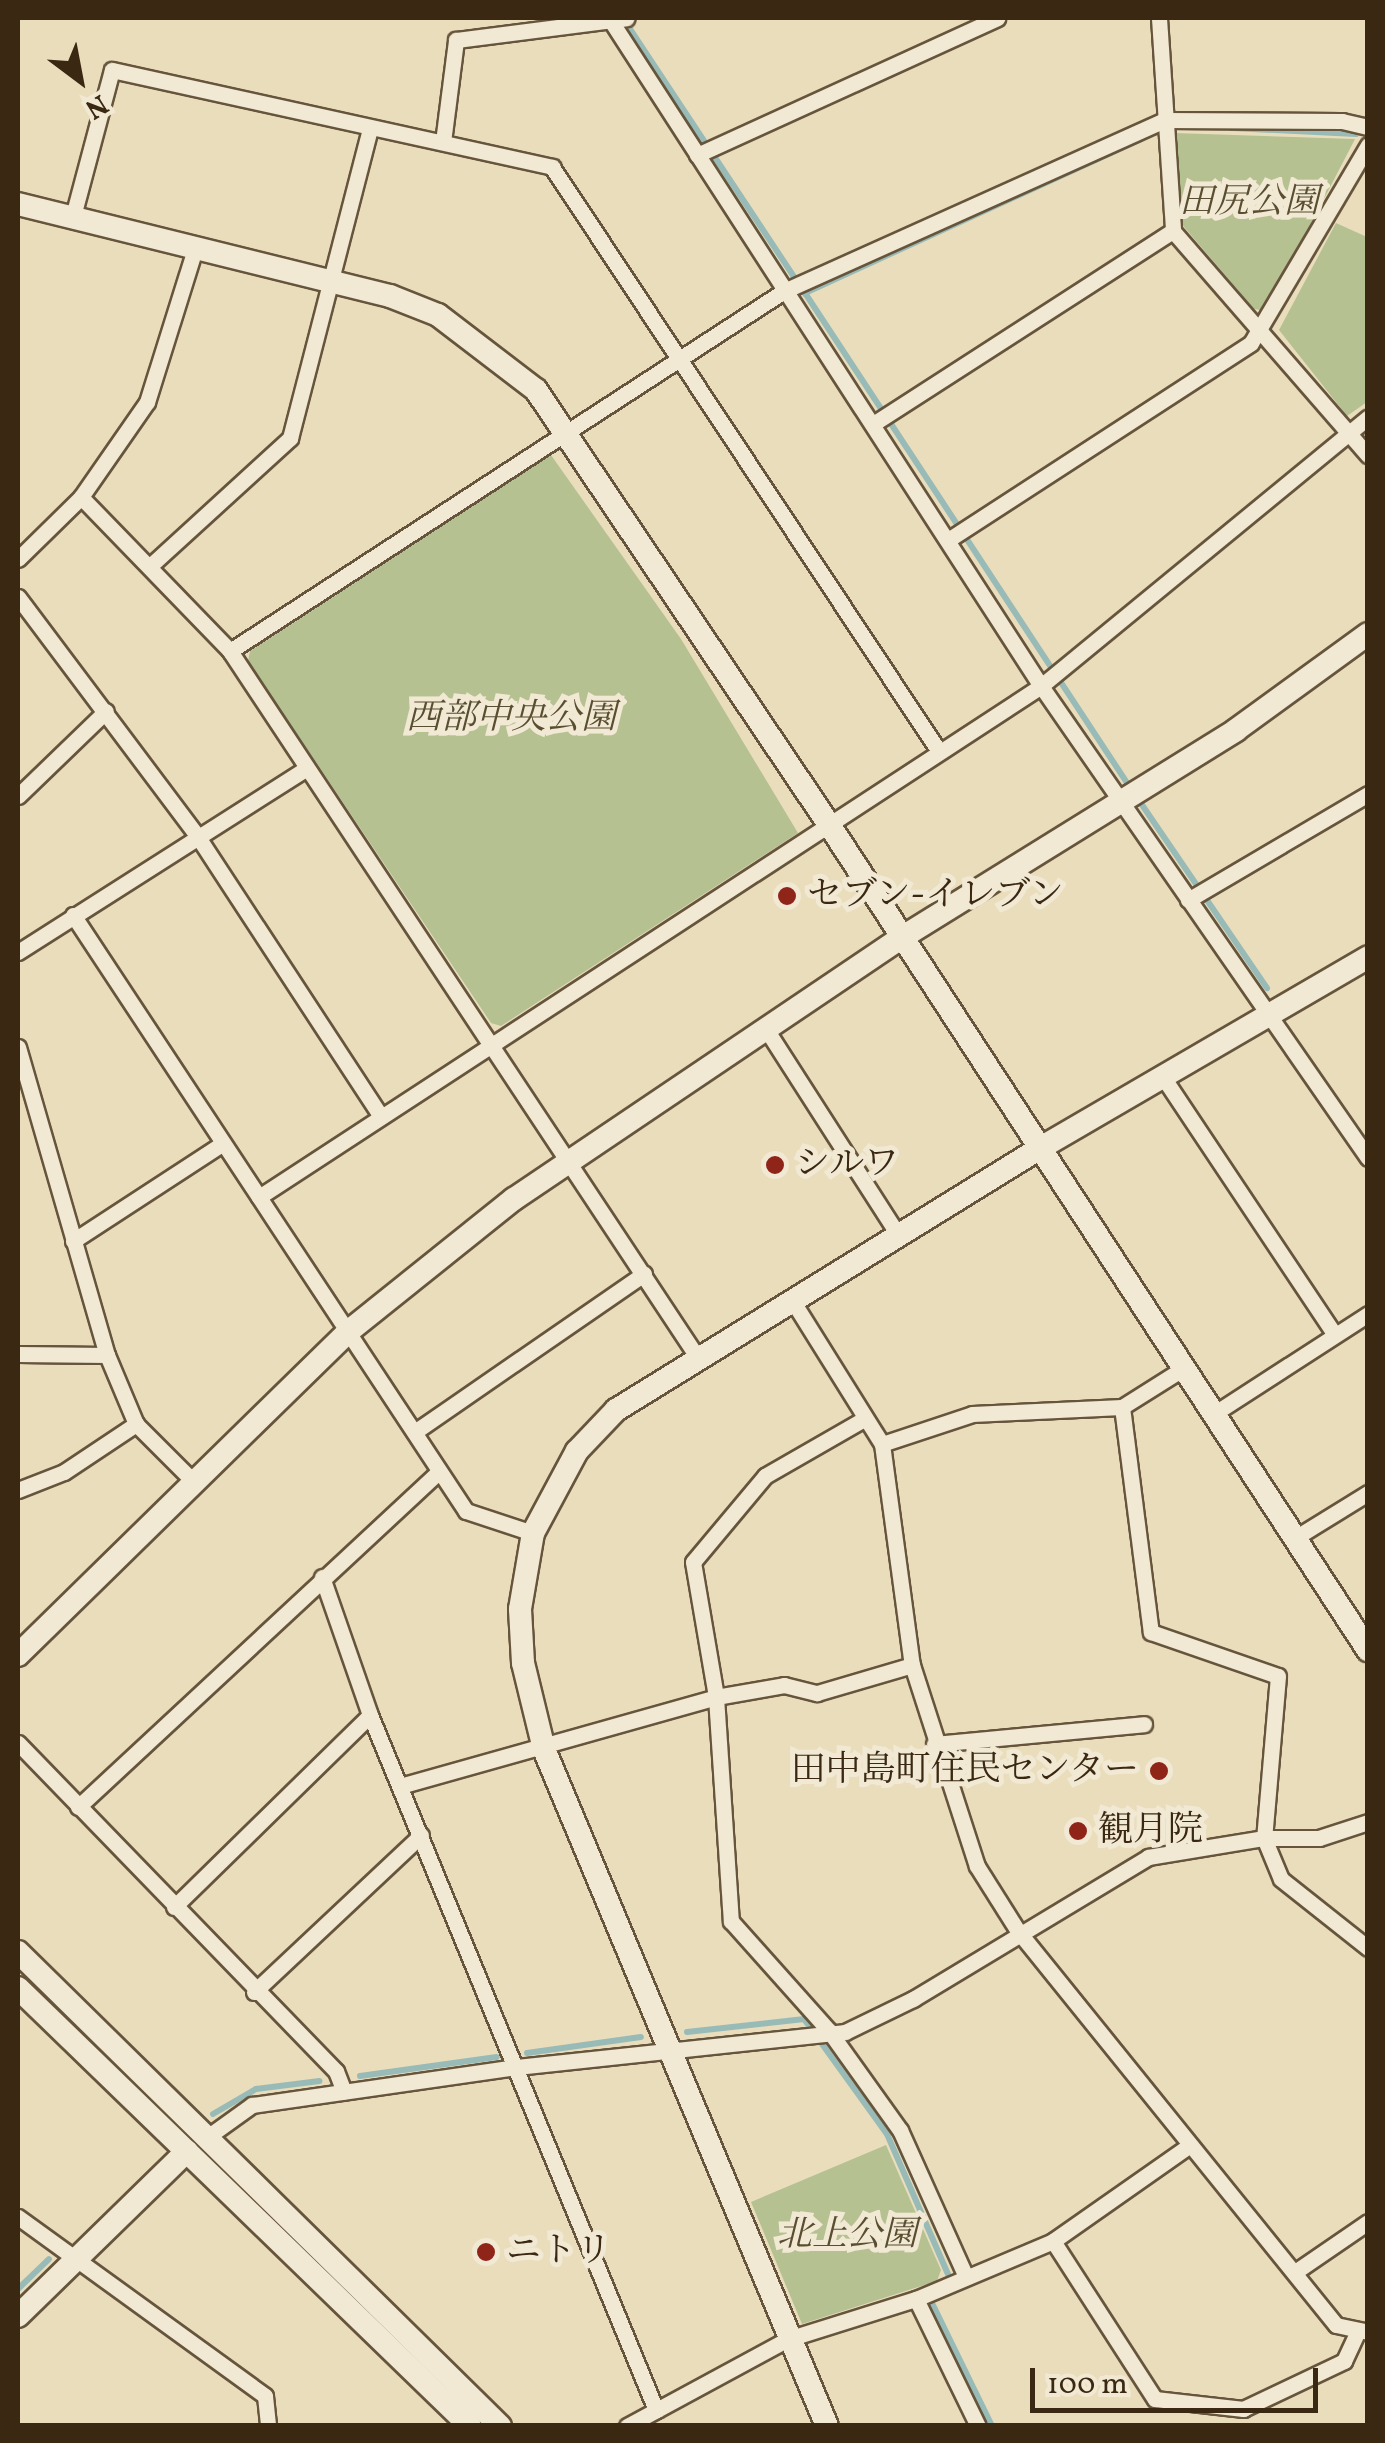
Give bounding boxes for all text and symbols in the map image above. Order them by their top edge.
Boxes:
north arrow [30,30,130,130]
text: N [77,84,115,128]
park label: 田尻公園 [1179,182,1319,224]
park label: 西部中央公園 [406,698,616,740]
place label: セブン-イレブン [807,875,1067,917]
marker: セブン-イレブン [776,885,798,907]
place label: シルワ [795,1144,900,1186]
marker: シルワ [764,1154,786,1176]
place label: 田中島町住民センター [789,1750,1139,1792]
marker: 田中島町住民センター [1148,1760,1170,1782]
place label: 観月院 [1098,1810,1203,1852]
marker: 観月院 [1067,1820,1089,1842]
park label: 北上公園 [777,2215,917,2257]
place label: ニトリ [506,2231,611,2273]
marker: ニトリ [475,2241,497,2263]
scale bar [1035,2348,1322,2410]
text: 100 m [1047,2364,1128,2406]

